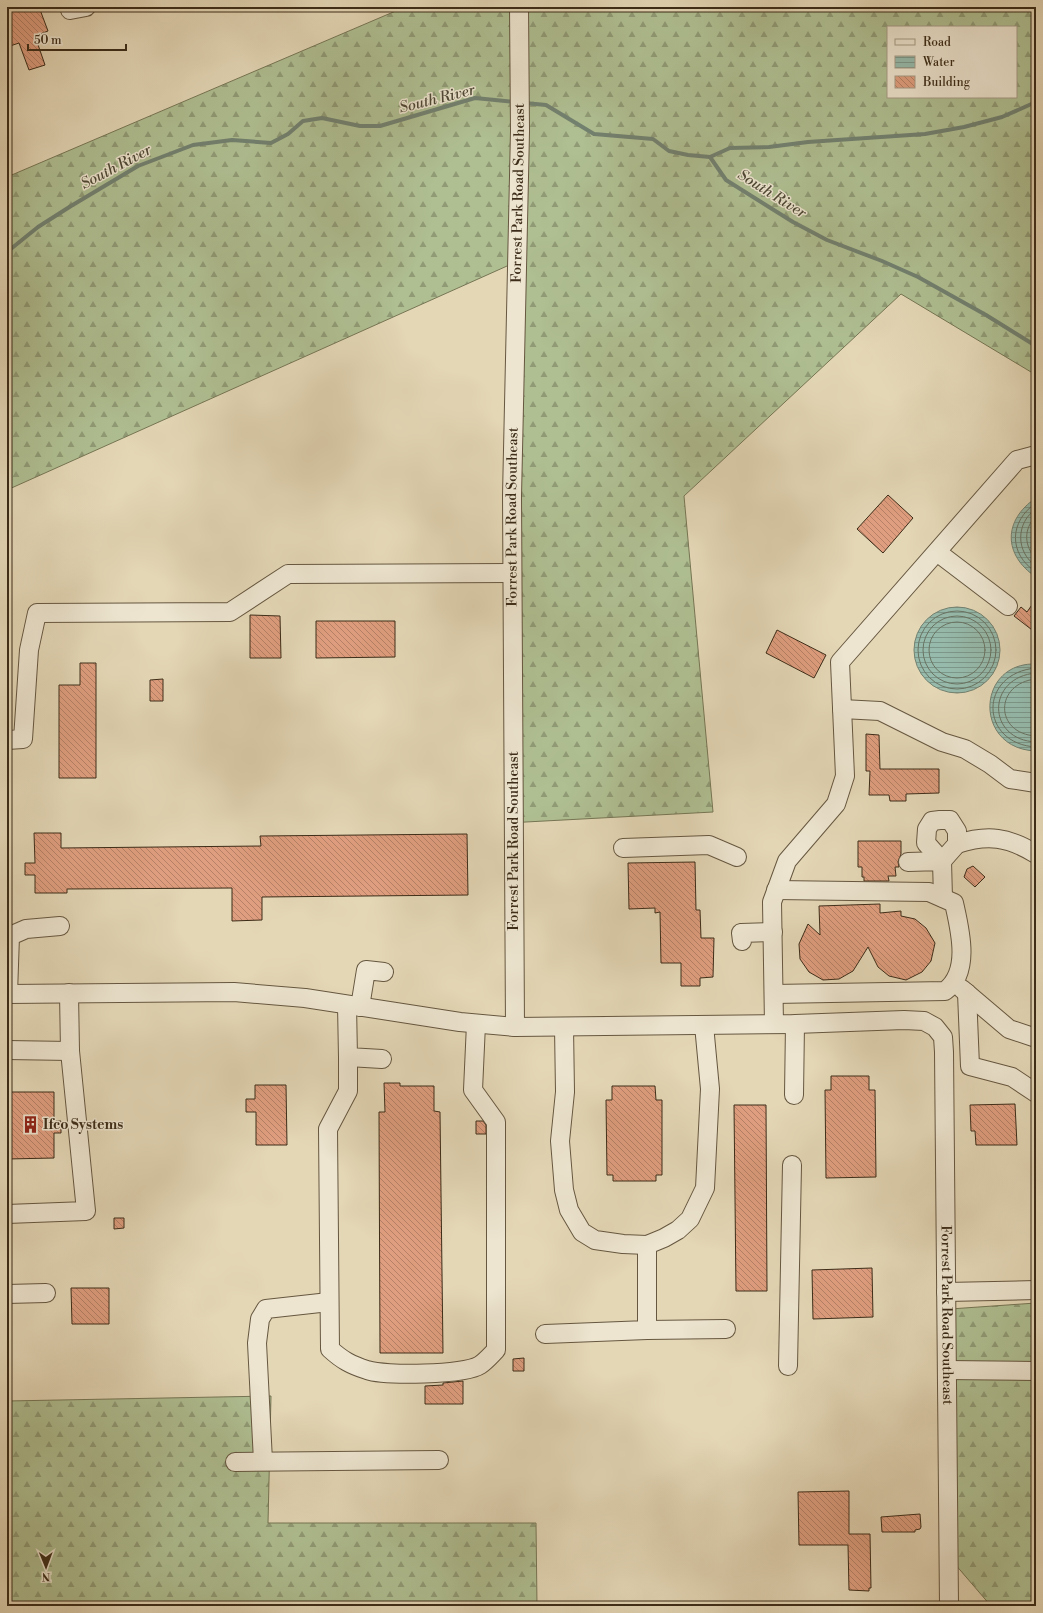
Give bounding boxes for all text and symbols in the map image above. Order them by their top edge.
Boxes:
scale bar [28,26,126,52]
legend [887,26,1017,98]
text: 50 m [34,33,62,48]
text: Road [923,35,951,50]
text: Water [922,55,955,70]
text: Building [922,75,971,90]
water label: South River [397,80,477,118]
street label: Forrest Park Road Southeast [508,103,529,283]
water label: South River [77,140,155,194]
water label: South River [734,165,810,223]
street label: Forrest Park Road Southeast [503,427,523,607]
street label: Forrest Park Road Southeast [505,751,523,931]
building icon: Ifco Systems [20,1115,40,1135]
place label: Ifco Systems [43,1116,123,1134]
street label: Forrest Park Road Southeast [937,1225,956,1405]
north arrow [26,1547,66,1587]
text: N [41,1569,51,1583]

